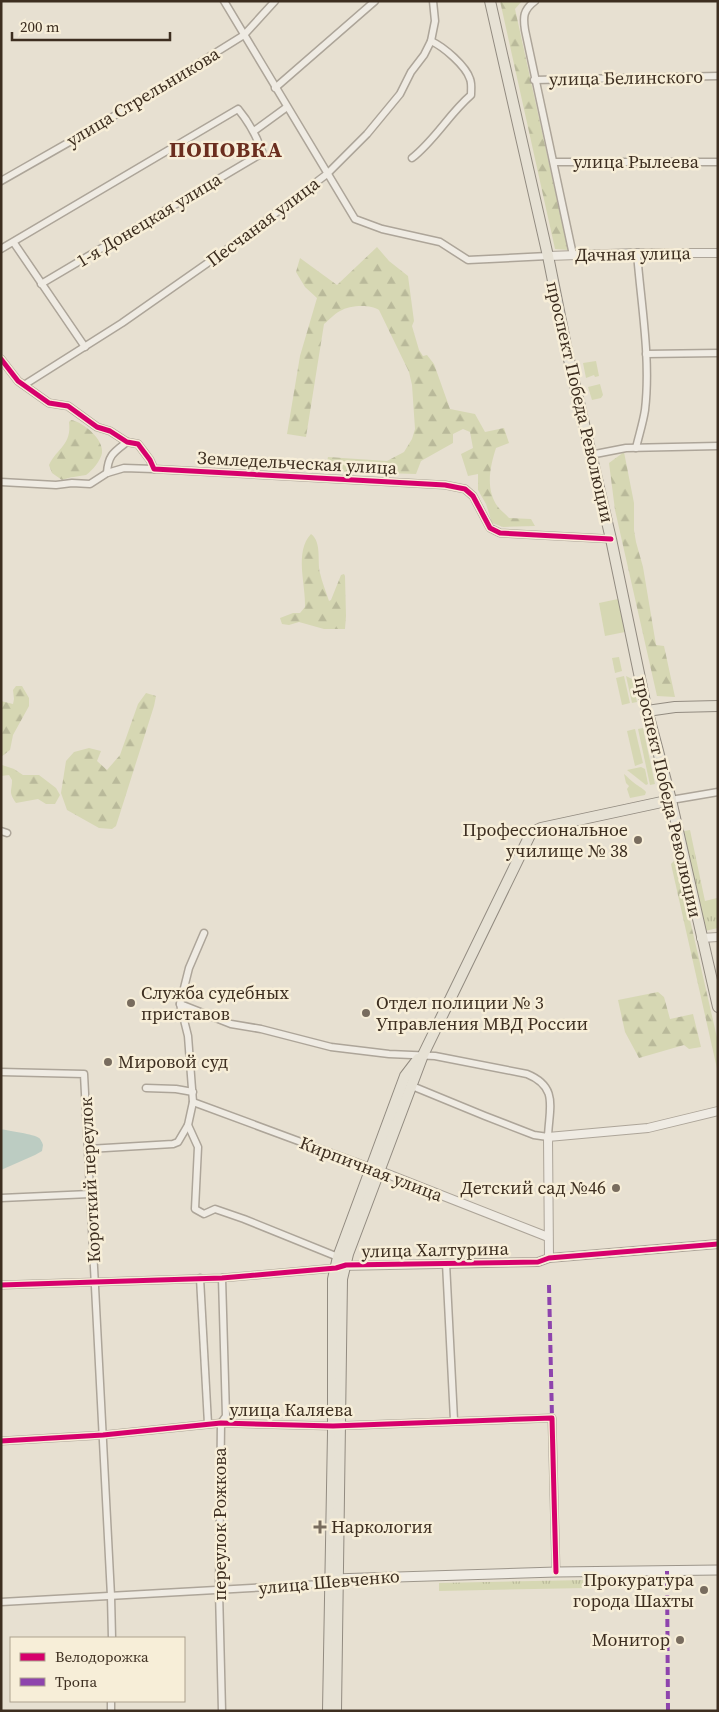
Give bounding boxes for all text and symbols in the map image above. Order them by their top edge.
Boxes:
scale bar [12,10,170,42]
text: 200 m [20,16,60,37]
street label: улица Стрельникова [61,40,225,152]
street label: улица Белинского [549,64,703,91]
district label: ПОПОВКА [169,134,283,164]
street label: улица Рылеева [573,149,700,174]
street label: 1-я Донецкая улица [71,166,227,273]
street label: Песчаная улица [201,170,325,272]
street label: Дачная улица [575,240,692,267]
street label: проспект Победа Революции [541,279,620,525]
street label: Земледельческая улица [196,445,398,480]
street label: проспект Победа Революции [629,674,708,920]
place label: Профессиональное училище № 38 [463,817,628,863]
marker: Профессиональное училище № 38 [632,834,644,846]
place label: Служба судебных приставов [141,980,290,1026]
place label: Отдел полиции № 3 Управления МВД России [376,990,588,1036]
marker: Служба судебных приставов [125,997,137,1009]
marker: Отдел полиции № 3 Управления МВД России [360,1007,372,1019]
place label: Мировой суд [118,1049,228,1074]
marker: Мировой суд [102,1056,114,1068]
street label: Короткий переулок [73,1096,106,1264]
street label: Кирпичная улица [296,1130,447,1208]
place label: Детский сад №46 [460,1175,606,1200]
marker: Детский сад №46 [610,1182,622,1194]
street label: улица Халтурина [361,1236,510,1263]
street label: улица Каляева [229,1397,353,1422]
street label: переулок Рожкова [207,1446,232,1601]
place label: Наркология [331,1514,433,1539]
marker: Наркология [313,1520,327,1534]
street label: улица Шевченко [257,1563,401,1600]
place label: Прокуратура города Шахты [573,1567,695,1613]
marker: Прокуратура города Шахты [698,1584,710,1596]
place label: Монитор [592,1627,670,1652]
marker: Монитор [674,1634,686,1646]
legend [10,1637,185,1702]
text: Велодорожка [55,1646,149,1667]
text: Тропа [55,1671,97,1692]

